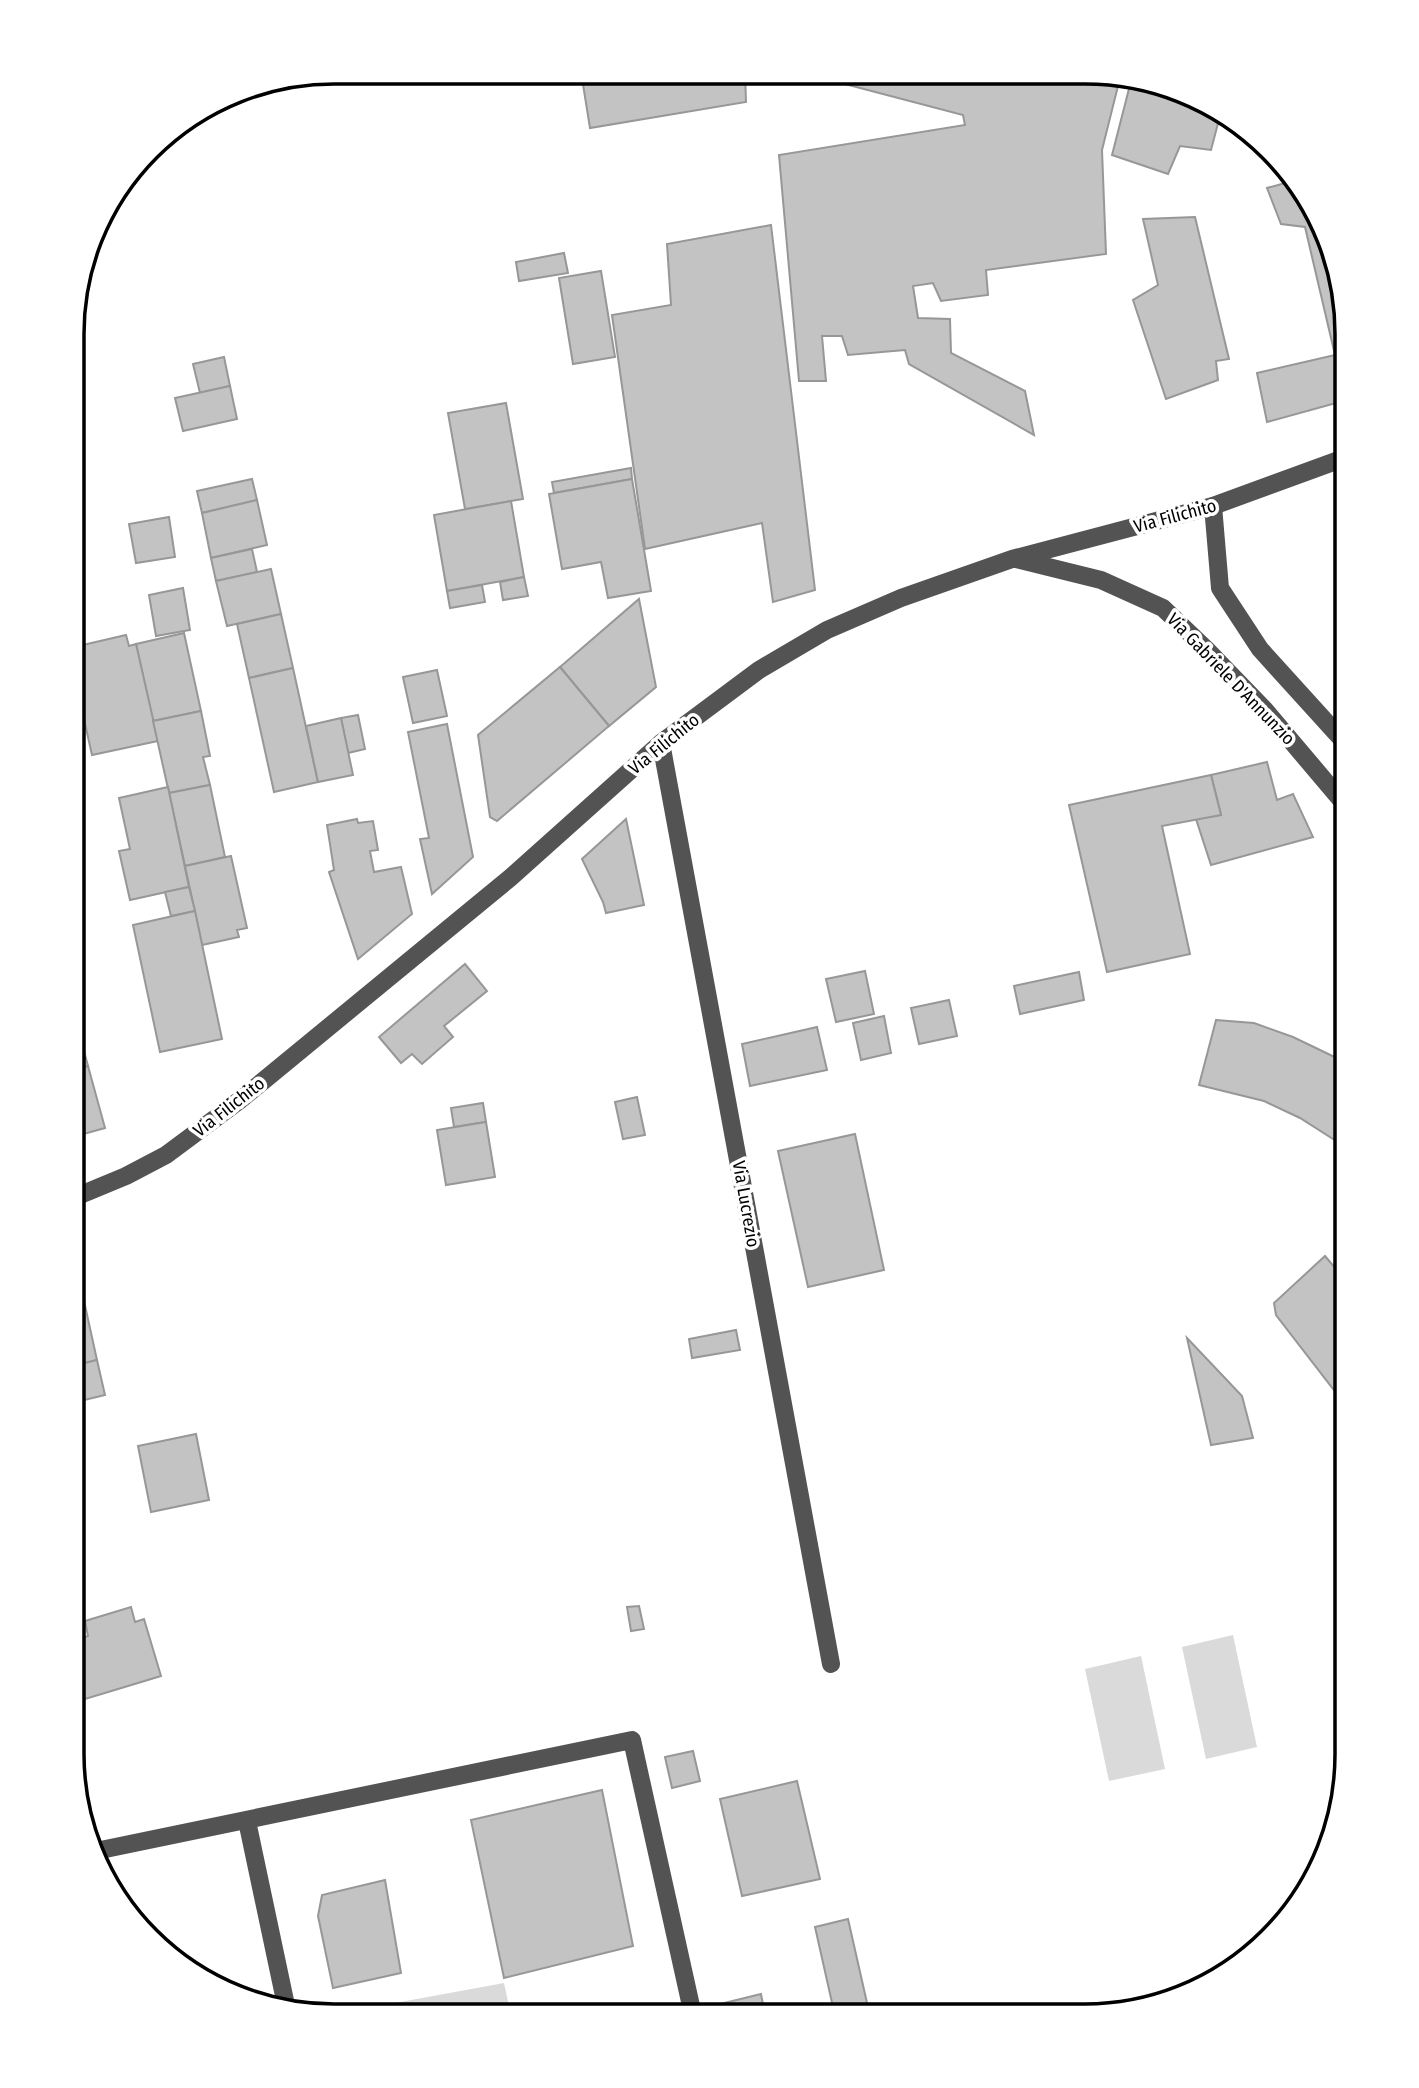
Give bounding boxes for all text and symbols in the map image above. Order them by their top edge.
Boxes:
street label: Via Filichito [1131,494,1219,538]
street label: Via Gabriele D'Annunzio [1162,608,1300,750]
street label: Via Filichito [624,709,704,779]
street label: Via Filichito [189,1072,269,1142]
street label: Via Lucrezio [728,1159,764,1249]

